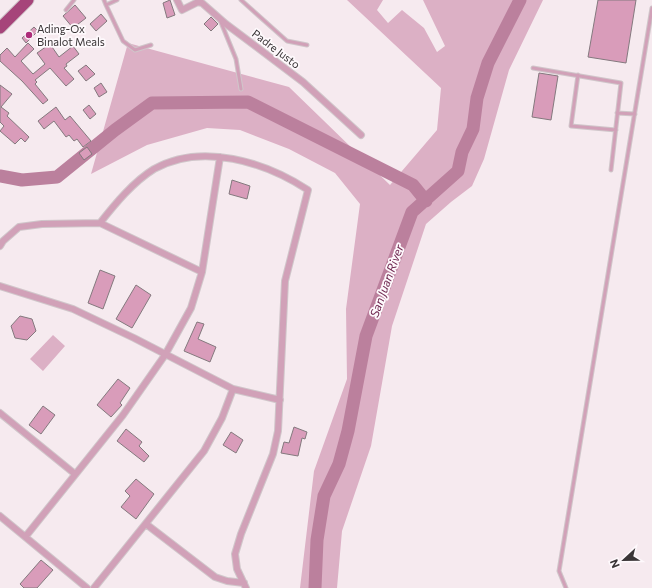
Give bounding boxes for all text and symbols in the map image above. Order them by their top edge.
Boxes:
place label: Ading-Ox Binalot Meals [37,22,105,48]
street label: Padre Justo [249,26,303,72]
marker: Ading-Ox Binalot Meals [24,30,34,40]
water label: San Juan River [366,241,407,319]
north arrow [604,540,644,580]
text: N [607,558,622,570]

